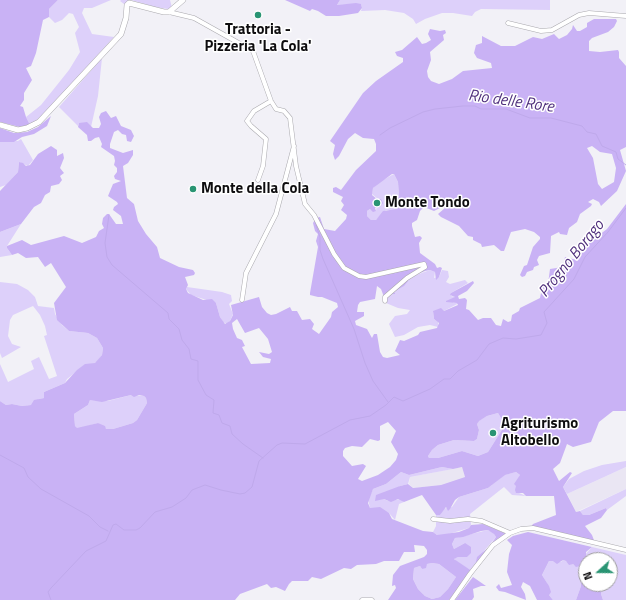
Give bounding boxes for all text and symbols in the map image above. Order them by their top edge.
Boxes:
marker: Trattoria - Pizzeria 'La Cola' [253,10,263,20]
place label: Trattoria - Pizzeria 'La Cola' [204,21,312,56]
water label: Rio delle Rore [467,87,555,117]
place label: Monte della Cola [201,180,309,198]
marker: Monte della Cola [188,184,198,194]
place label: Monte Tondo [385,194,470,212]
marker: Monte Tondo [372,198,382,208]
water label: Progno Borago [535,217,609,301]
place label: Agriturismo Altobello [501,415,578,450]
marker: Agriturismo Altobello [488,428,498,438]
north arrow [578,552,618,592]
text: N [579,570,597,582]

